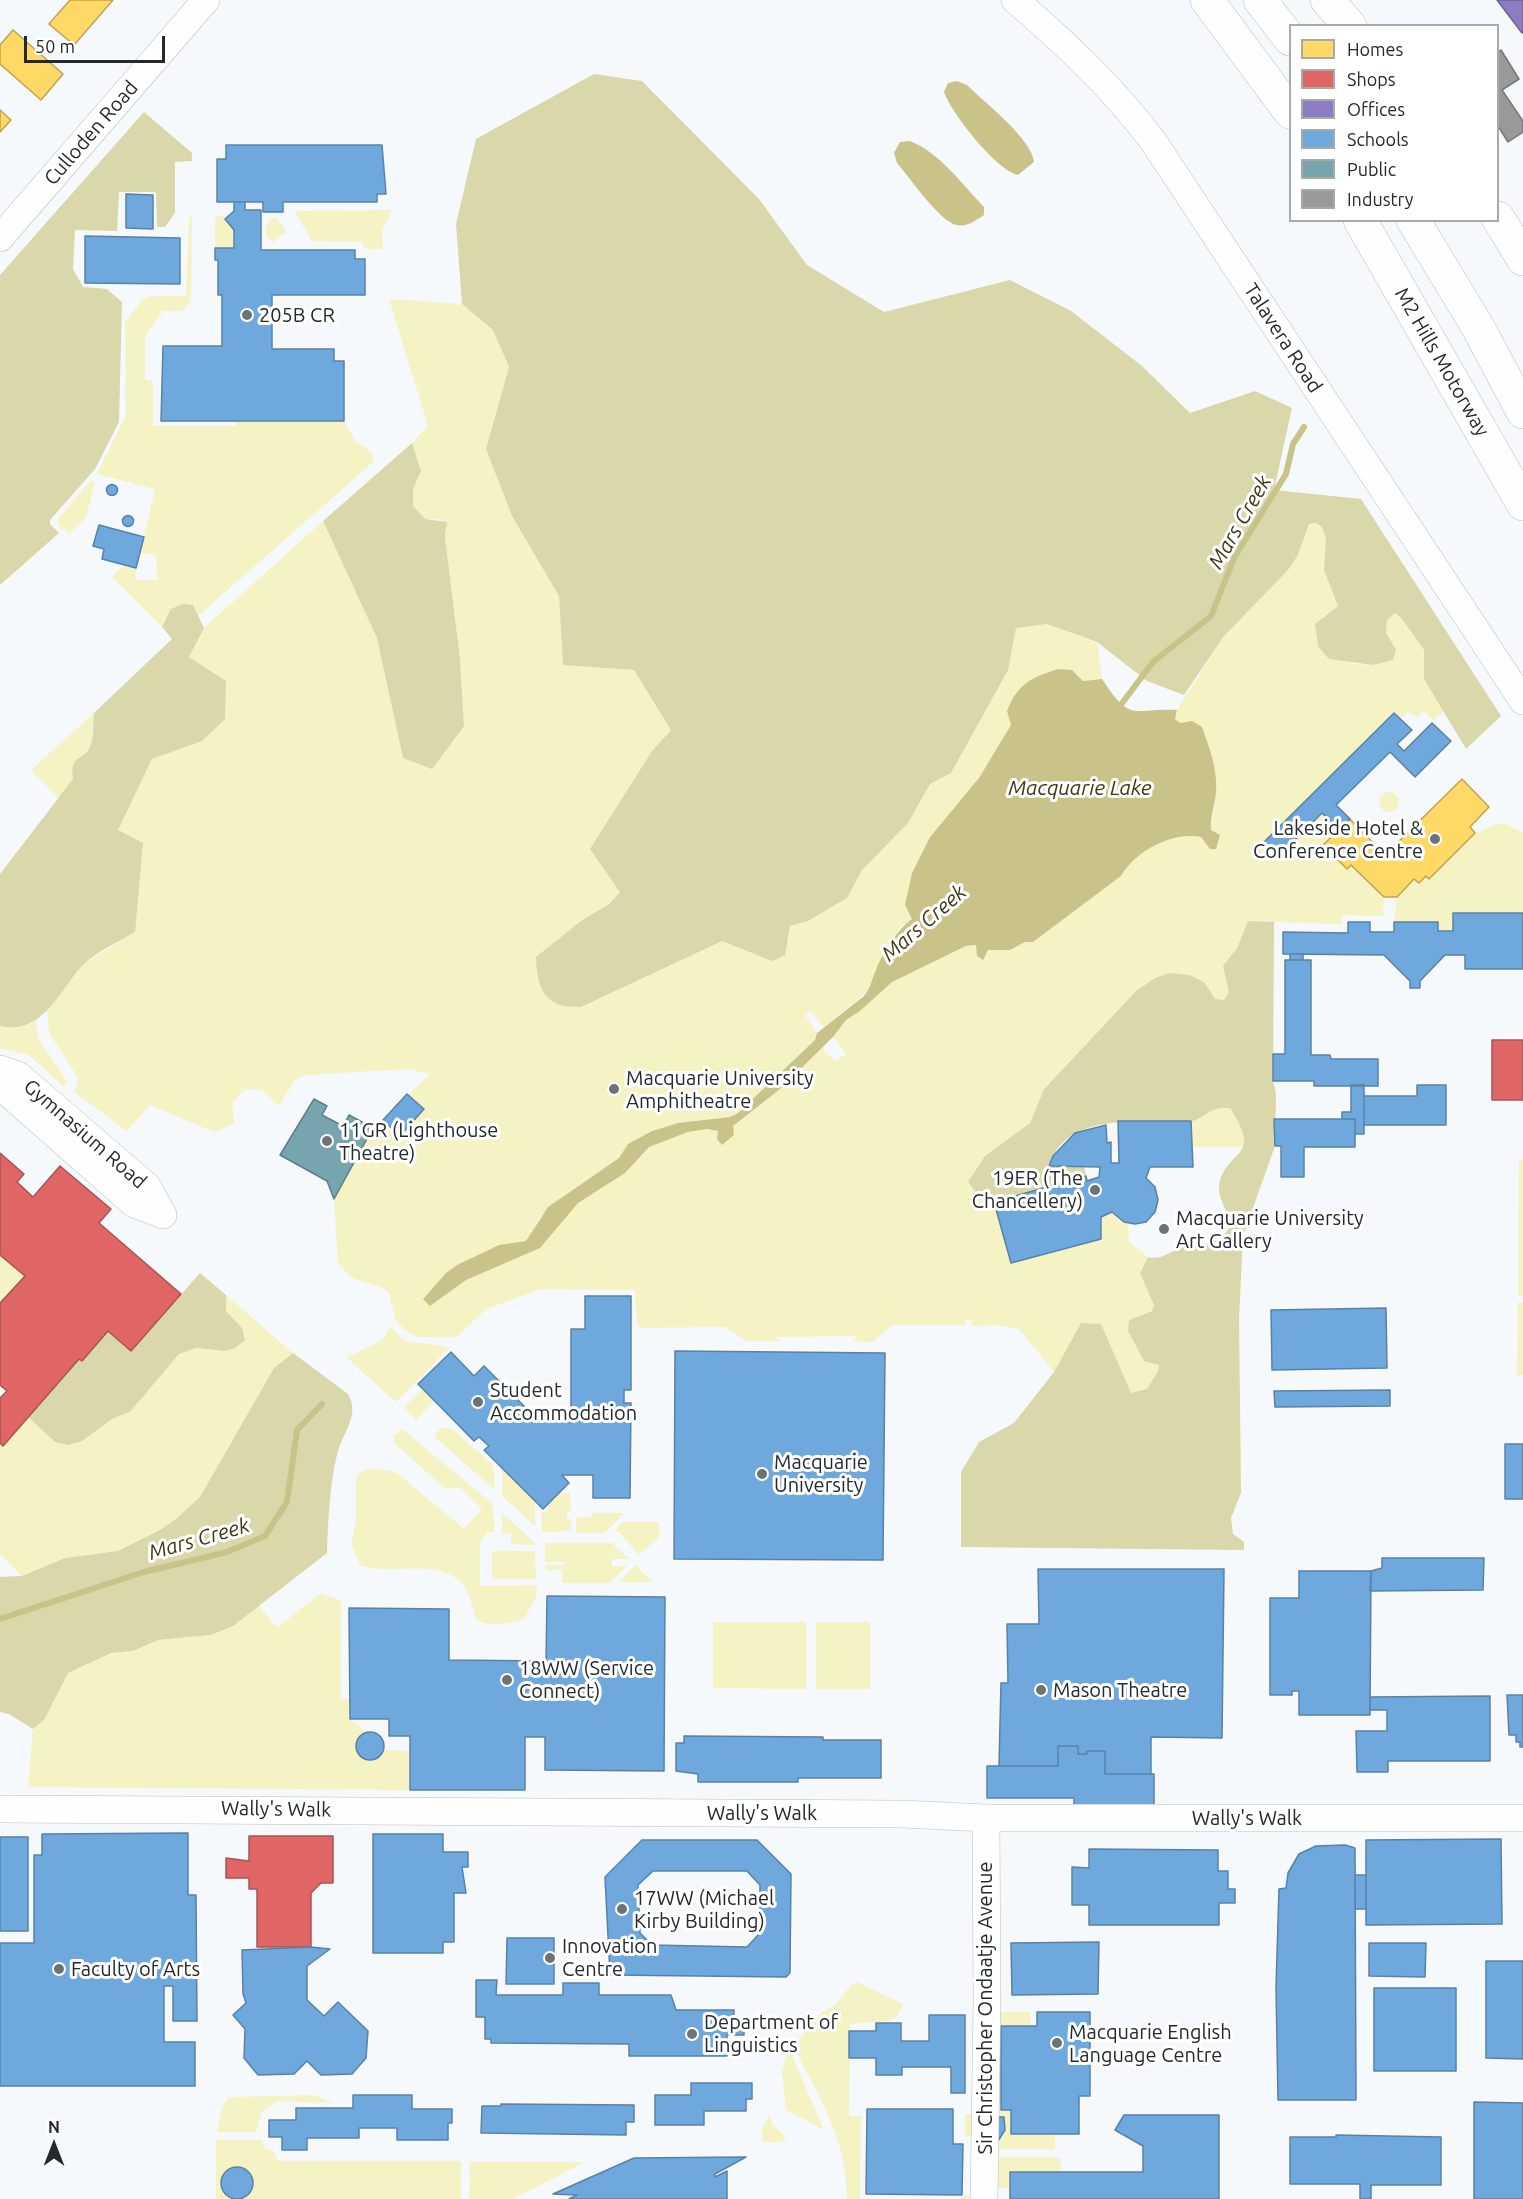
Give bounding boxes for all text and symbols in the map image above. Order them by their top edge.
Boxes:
scale bar [27,24,168,62]
legend [1289,24,1499,222]
text: 50 m [35,36,75,56]
text: Homes [1347,39,1403,59]
text: Shops [1347,69,1396,89]
street label: Culloden Road [39,76,143,190]
text: Offices [1347,99,1405,119]
text: Schools [1347,129,1409,149]
text: Public [1347,159,1396,179]
text: Industry [1347,189,1413,209]
street label: Talavera Road [1239,279,1327,397]
street label: M2 Hills Motorway [1390,283,1494,441]
place label: 205B CR [259,303,335,327]
marker: 205B CR [240,308,254,322]
water label: Mars Creek [1203,471,1277,573]
water label: Macquarie Lake [1008,775,1152,801]
place label: Lakeside Hotel & Conference Centre [1253,816,1423,863]
marker: Lakeside Hotel & Conference Centre [1428,832,1442,846]
water label: Mars Creek [877,879,971,967]
place label: Macquarie University Amphitheatre [626,1066,814,1113]
street label: Gymnasium Road [19,1074,151,1194]
marker: Macquarie University Amphitheatre [607,1082,621,1096]
place label: 11GR (Lighthouse Theatre) [339,1118,498,1165]
marker: 11GR (Lighthouse Theatre) [320,1134,334,1148]
place label: 19ER (The Chancellery) [972,1166,1083,1213]
marker: 19ER (The Chancellery) [1088,1183,1102,1197]
place label: Macquarie University Art Gallery [1176,1206,1364,1253]
marker: Macquarie University Art Gallery [1157,1222,1171,1236]
place label: Student Accommodation [490,1378,637,1425]
marker: Student Accommodation [471,1395,485,1409]
place label: Macquarie University [774,1450,868,1497]
marker: Macquarie University [755,1467,769,1481]
water label: Mars Creek [146,1513,252,1565]
place label: 18WW (Service Connect) [519,1656,654,1703]
marker: 18WW (Service Connect) [500,1673,514,1687]
place label: Mason Theatre [1053,1678,1187,1702]
marker: Mason Theatre [1034,1683,1048,1697]
street label: Wally's Walk [221,1796,331,1822]
street label: Wally's Walk [707,1801,817,1825]
street label: Wally's Walk [1192,1806,1302,1830]
street label: Sir Christopher Ondaatje Avenue [973,1861,997,2155]
place label: 17WW (Michael Kirby Building) [634,1886,774,1933]
marker: 17WW (Michael Kirby Building) [615,1902,629,1916]
place label: Innovation Centre [562,1934,657,1981]
marker: Innovation Centre [543,1951,557,1965]
place label: Faculty of Arts [71,1957,200,1981]
marker: Faculty of Arts [52,1962,66,1976]
place label: Department of Linguistics [704,2010,838,2057]
place label: Macquarie English Language Centre [1069,2020,1232,2067]
marker: Department of Linguistics [685,2027,699,2041]
marker: Macquarie English Language Centre [1050,2036,1064,2050]
north arrow [24,2115,84,2175]
text: N [48,2118,60,2136]

